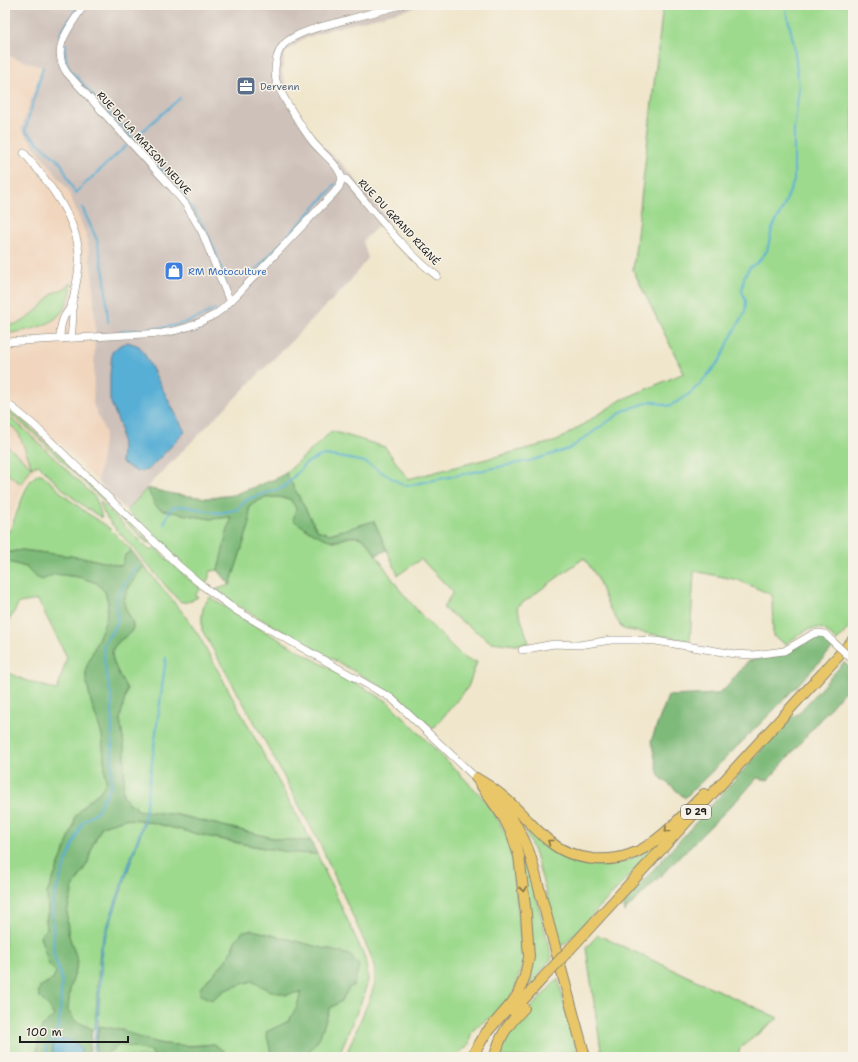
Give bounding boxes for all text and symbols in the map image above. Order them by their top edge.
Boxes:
office icon: Dervenn [235,75,257,97]
place label: Dervenn [260,80,300,93]
street label: RUE DE LA MAISON NEUVE [94,89,194,197]
street label: RUE DU GRAND RIGNÉ [356,176,442,268]
shop icon: RM Motoculture [163,260,185,282]
place label: RM Motoculture [188,265,267,278]
road number: D 29 [681,805,711,819]
one-way arrow [664,825,672,832]
one-way arrow [548,840,555,847]
one-way arrow [519,886,528,892]
scale bar [20,1018,128,1044]
text: 100 m [26,1024,62,1040]

